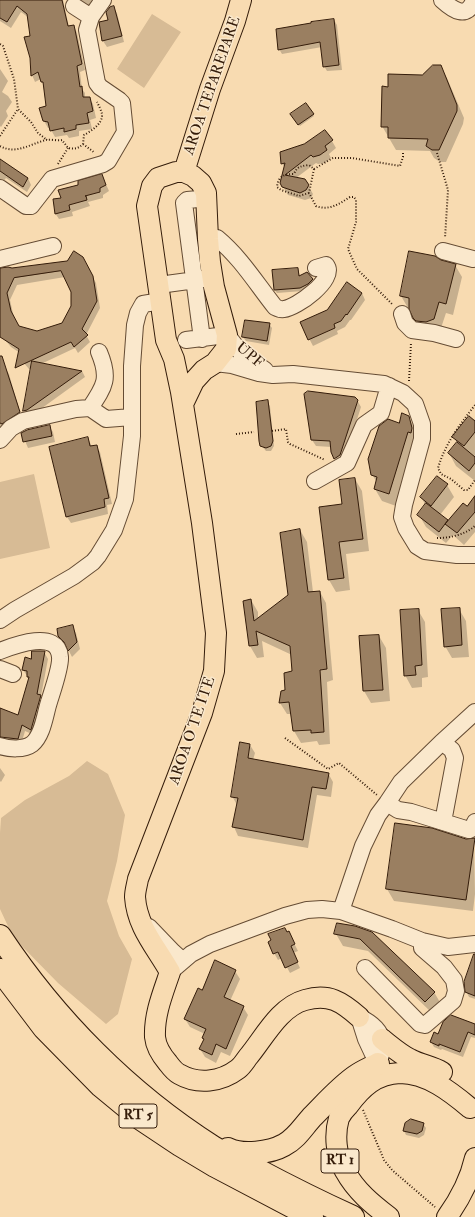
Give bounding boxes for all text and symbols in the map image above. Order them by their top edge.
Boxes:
street label: AROA TEPAREPARE [181,14,245,158]
street label: UPF [231,339,267,373]
street label: AROA O TE ITE [166,675,220,787]
road number: RT 5 [119,1104,157,1128]
road number: RT 1 [321,1149,359,1173]

